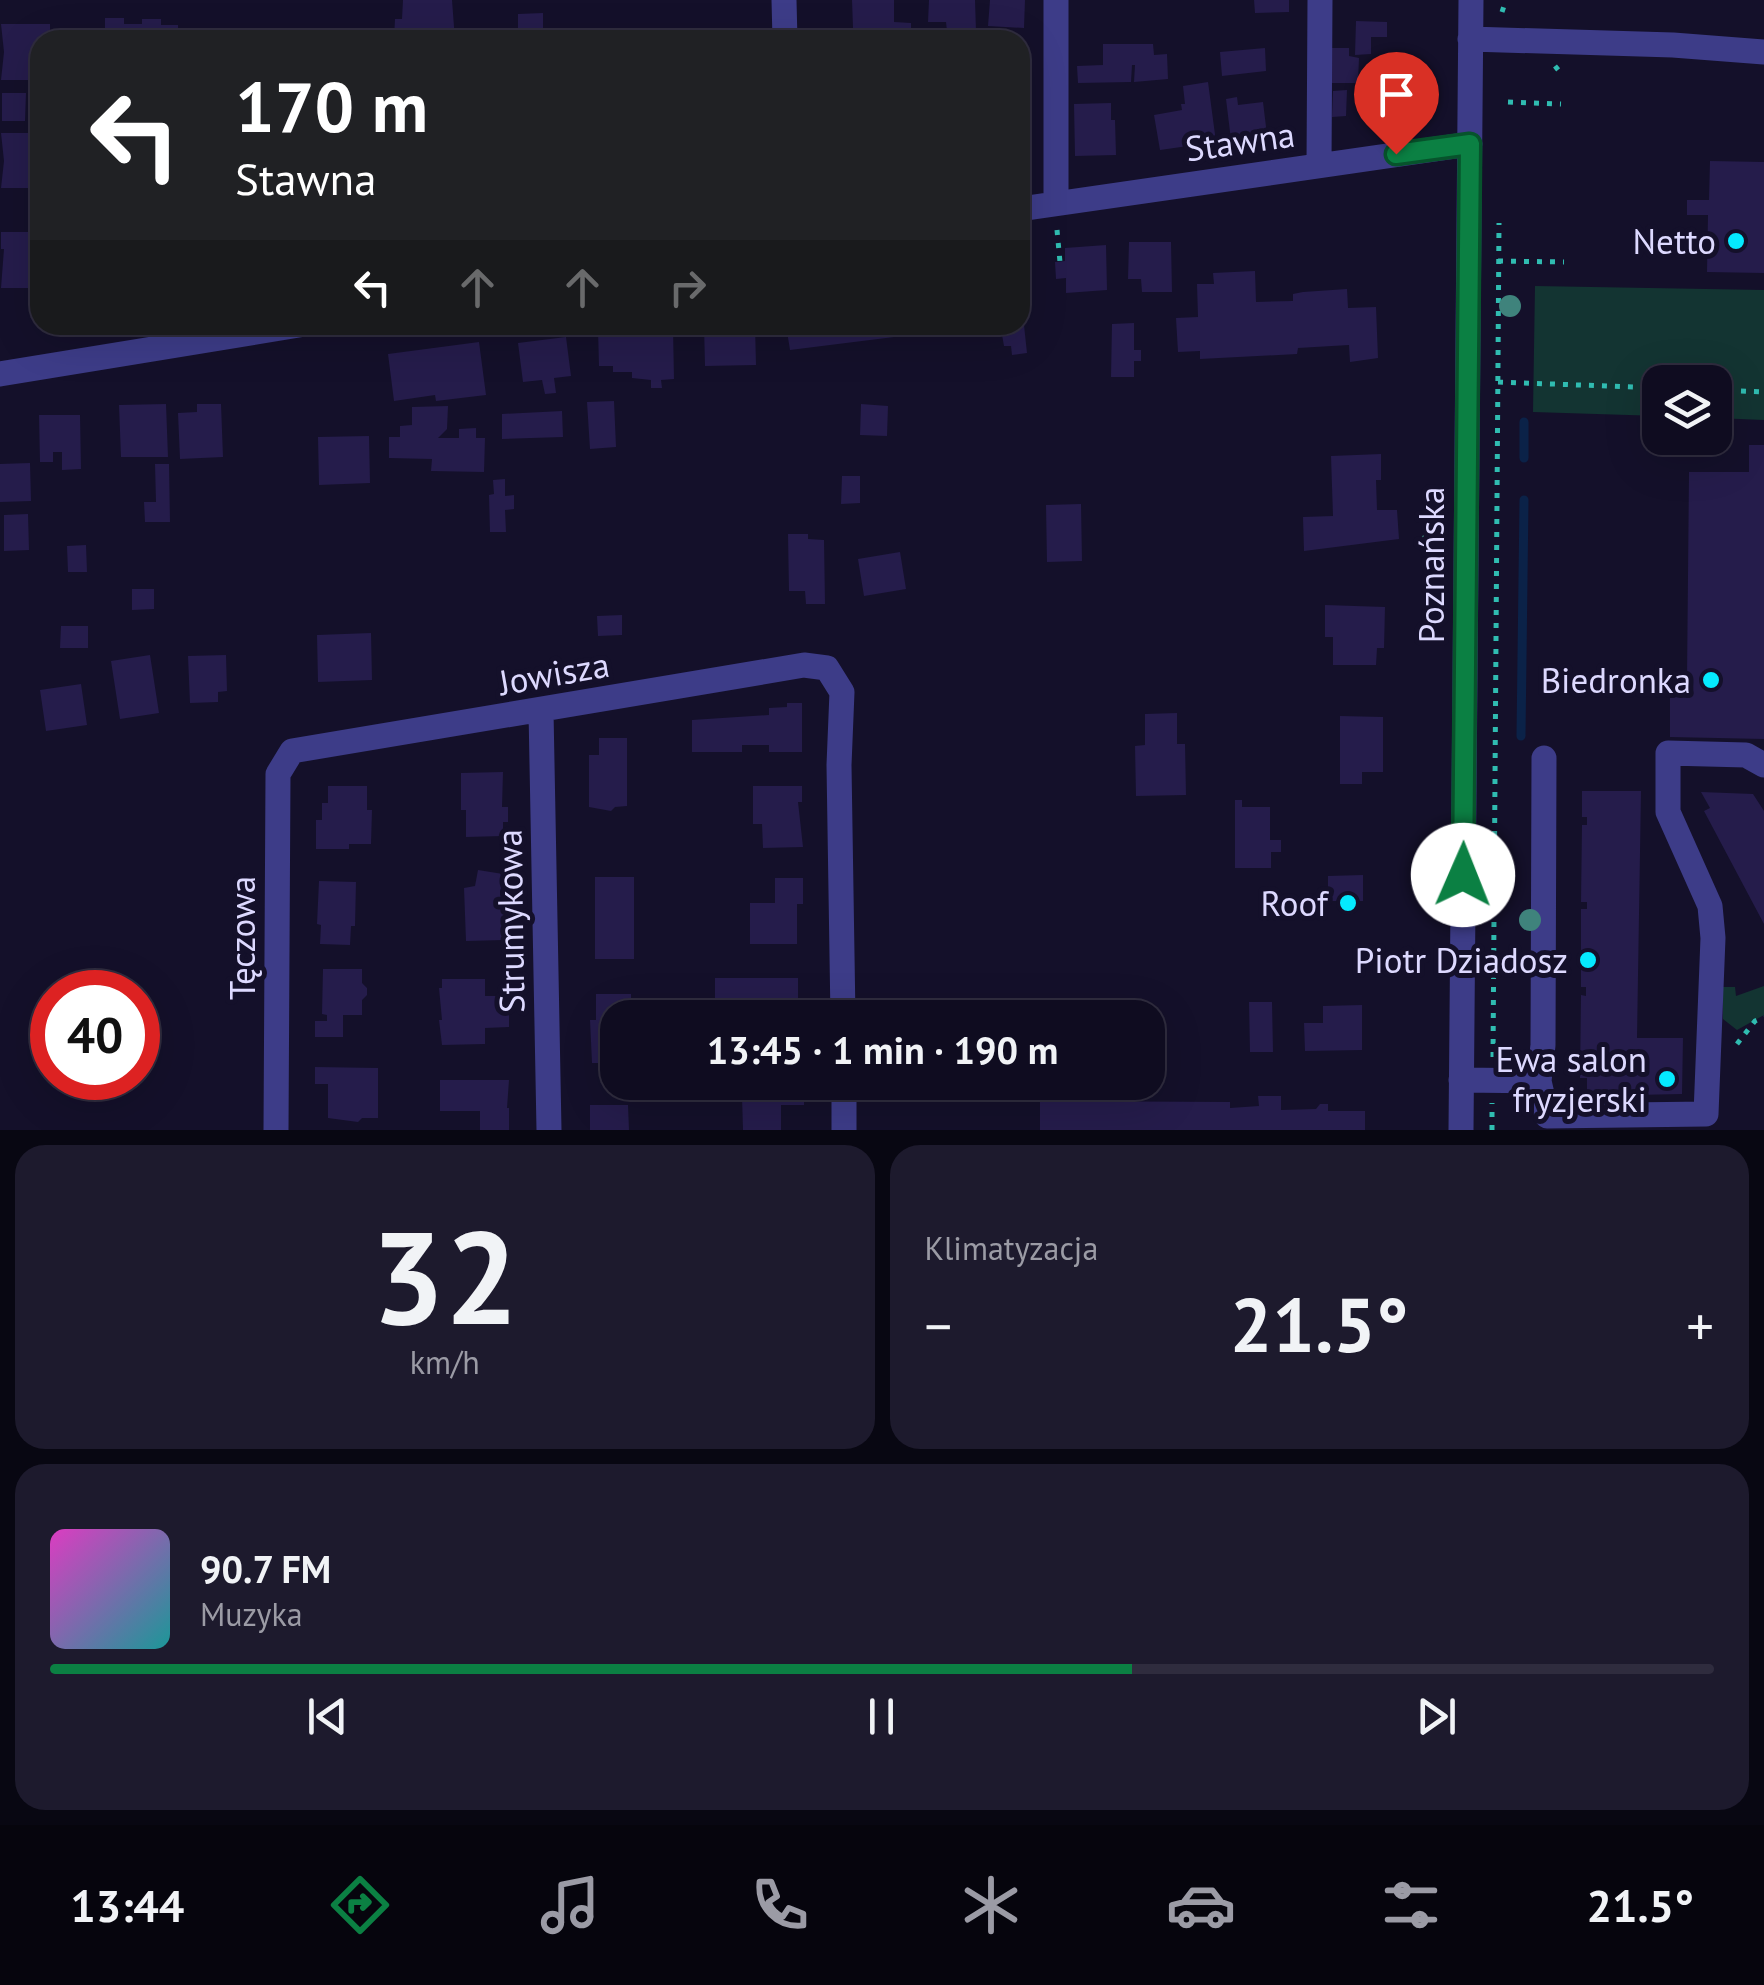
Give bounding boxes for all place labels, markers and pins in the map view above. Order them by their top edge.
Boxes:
pin [1354,52,1439,155]
place label: Netto [1633,218,1716,264]
marker: Netto [1725,230,1747,252]
place label: Biedronka [1541,657,1691,703]
marker: Biedronka [1700,669,1722,691]
place label: Roof [1261,880,1330,926]
marker: Roof [1337,892,1359,914]
place label: Piotr Dziadosz [1355,937,1568,983]
marker: Piotr Dziadosz [1577,949,1599,971]
place label: Ewa salon fryzjerski [1496,1036,1647,1122]
marker: Ewa salon fryzjerski [1656,1068,1678,1090]

